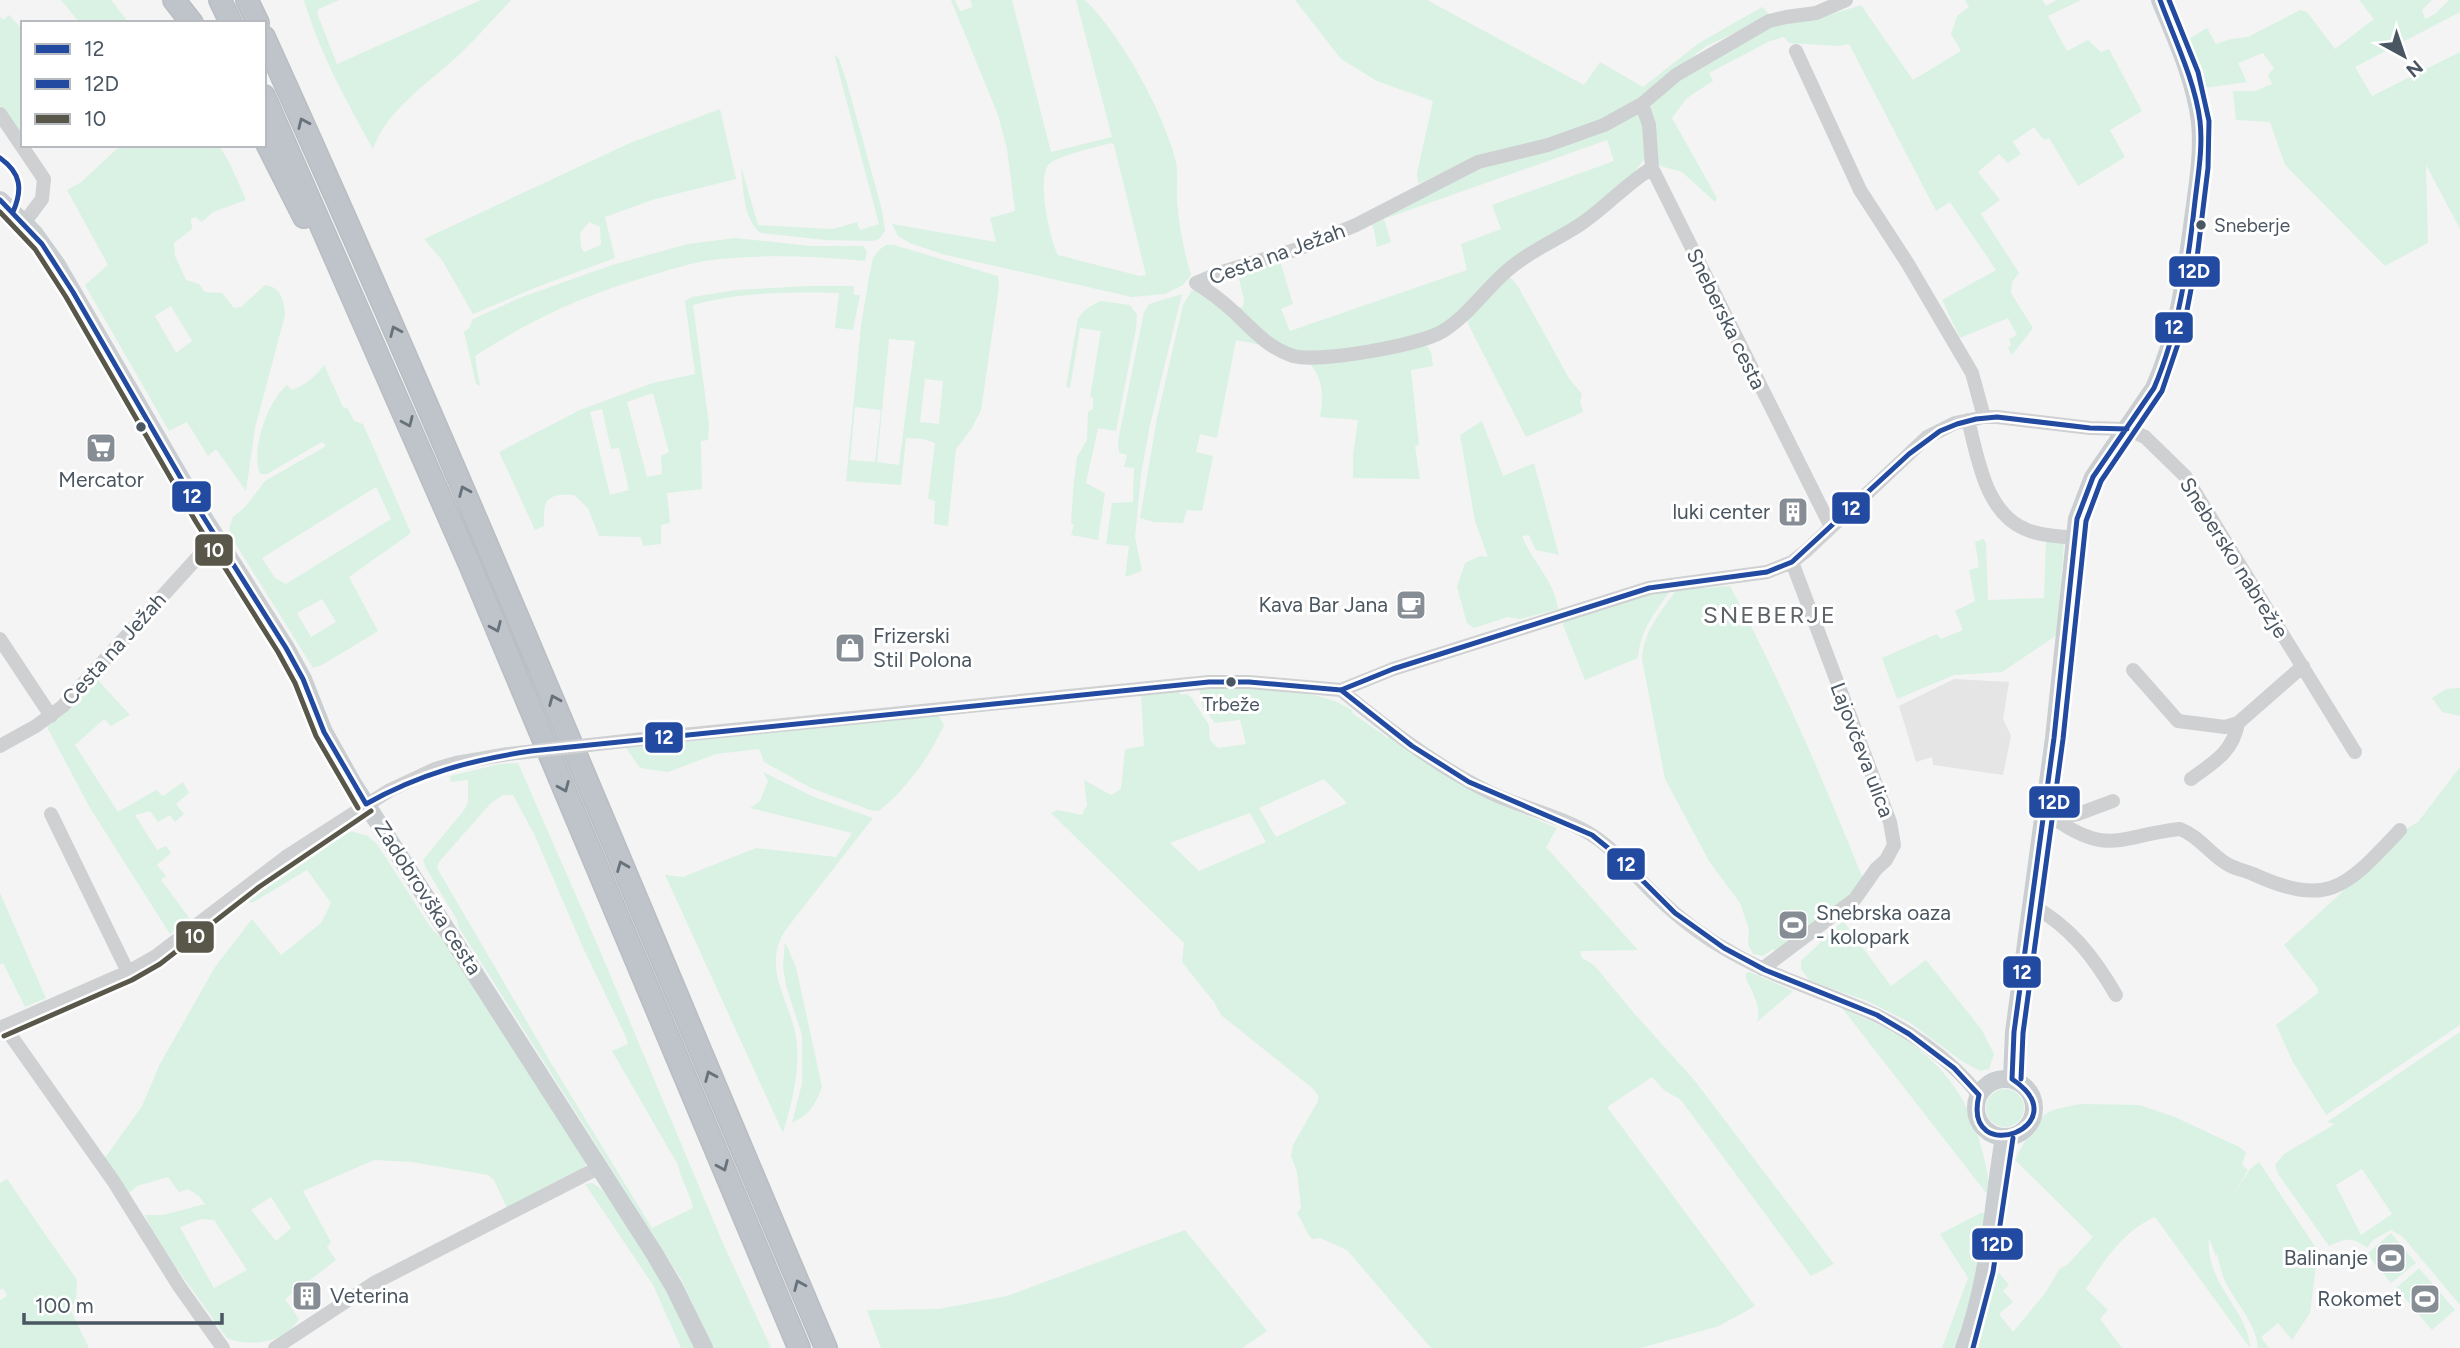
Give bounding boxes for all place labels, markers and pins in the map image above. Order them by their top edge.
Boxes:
place label: Sneberje [2214,214,2290,237]
marker: Sneberje [2194,218,2208,232]
unlabelled marker [134,420,148,434]
supermarket icon: Mercator [84,431,118,465]
place label: Mercator [58,467,144,492]
building icon: luki center [1776,495,1810,529]
place label: luki center [1672,499,1770,524]
cafe icon: Kava Bar Jana [1394,588,1428,622]
place label: Kava Bar Jana [1258,592,1388,617]
place label: Frizerski Stil Polona [873,623,972,672]
shop icon: Frizerski Stil Polona [833,631,867,665]
marker: Trbeže [1224,675,1238,689]
place label: Trbeže [1202,693,1260,716]
place label: Snebrska oaza - kolopark [1816,900,1951,949]
sports icon: Snebrska oaza - kolopark [1776,908,1810,942]
sports icon: Balinanje [2374,1241,2408,1275]
place label: Balinanje [2284,1245,2368,1270]
building icon: Veterina [290,1279,324,1313]
sports icon: Rokomet [2408,1282,2442,1316]
place label: Veterina [330,1283,409,1308]
place label: Rokomet [2317,1286,2402,1311]

